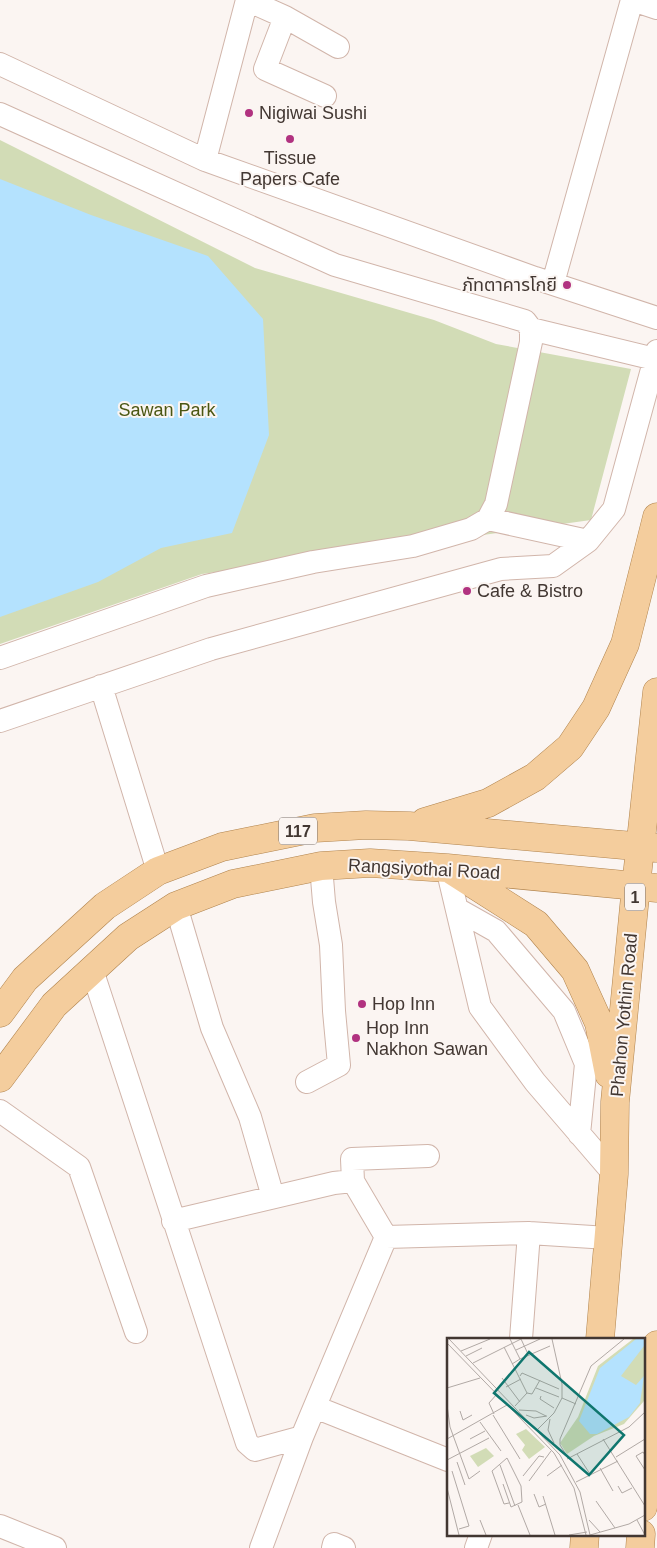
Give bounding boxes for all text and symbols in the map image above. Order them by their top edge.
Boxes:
place label: Nigiwai Sushi [259,103,367,123]
marker: Nigiwai Sushi [243,107,255,119]
marker: Tissue Papers Cafe [284,133,296,145]
place label: Tissue Papers Cafe [240,148,340,189]
place label: ภัทตาคารโกยี [462,275,557,295]
marker: ภัทตาคารโกยี [561,279,573,291]
park label: Sawan Park [118,400,217,420]
place label: Cafe & Bistro [477,581,583,601]
marker: Cafe & Bistro [461,585,473,597]
road number: 117 [279,818,317,844]
street label: Rangsiyothai Road [348,855,500,883]
road number: 1 [625,884,645,910]
street label: Phahon Yothin Road [607,932,641,1098]
place label: Hop Inn [372,994,435,1014]
marker: Hop Inn [356,998,368,1010]
place label: Hop Inn Nakhon Sawan [366,1018,488,1059]
marker: Hop Inn Nakhon Sawan [350,1032,362,1044]
inset map [447,1338,644,1536]

